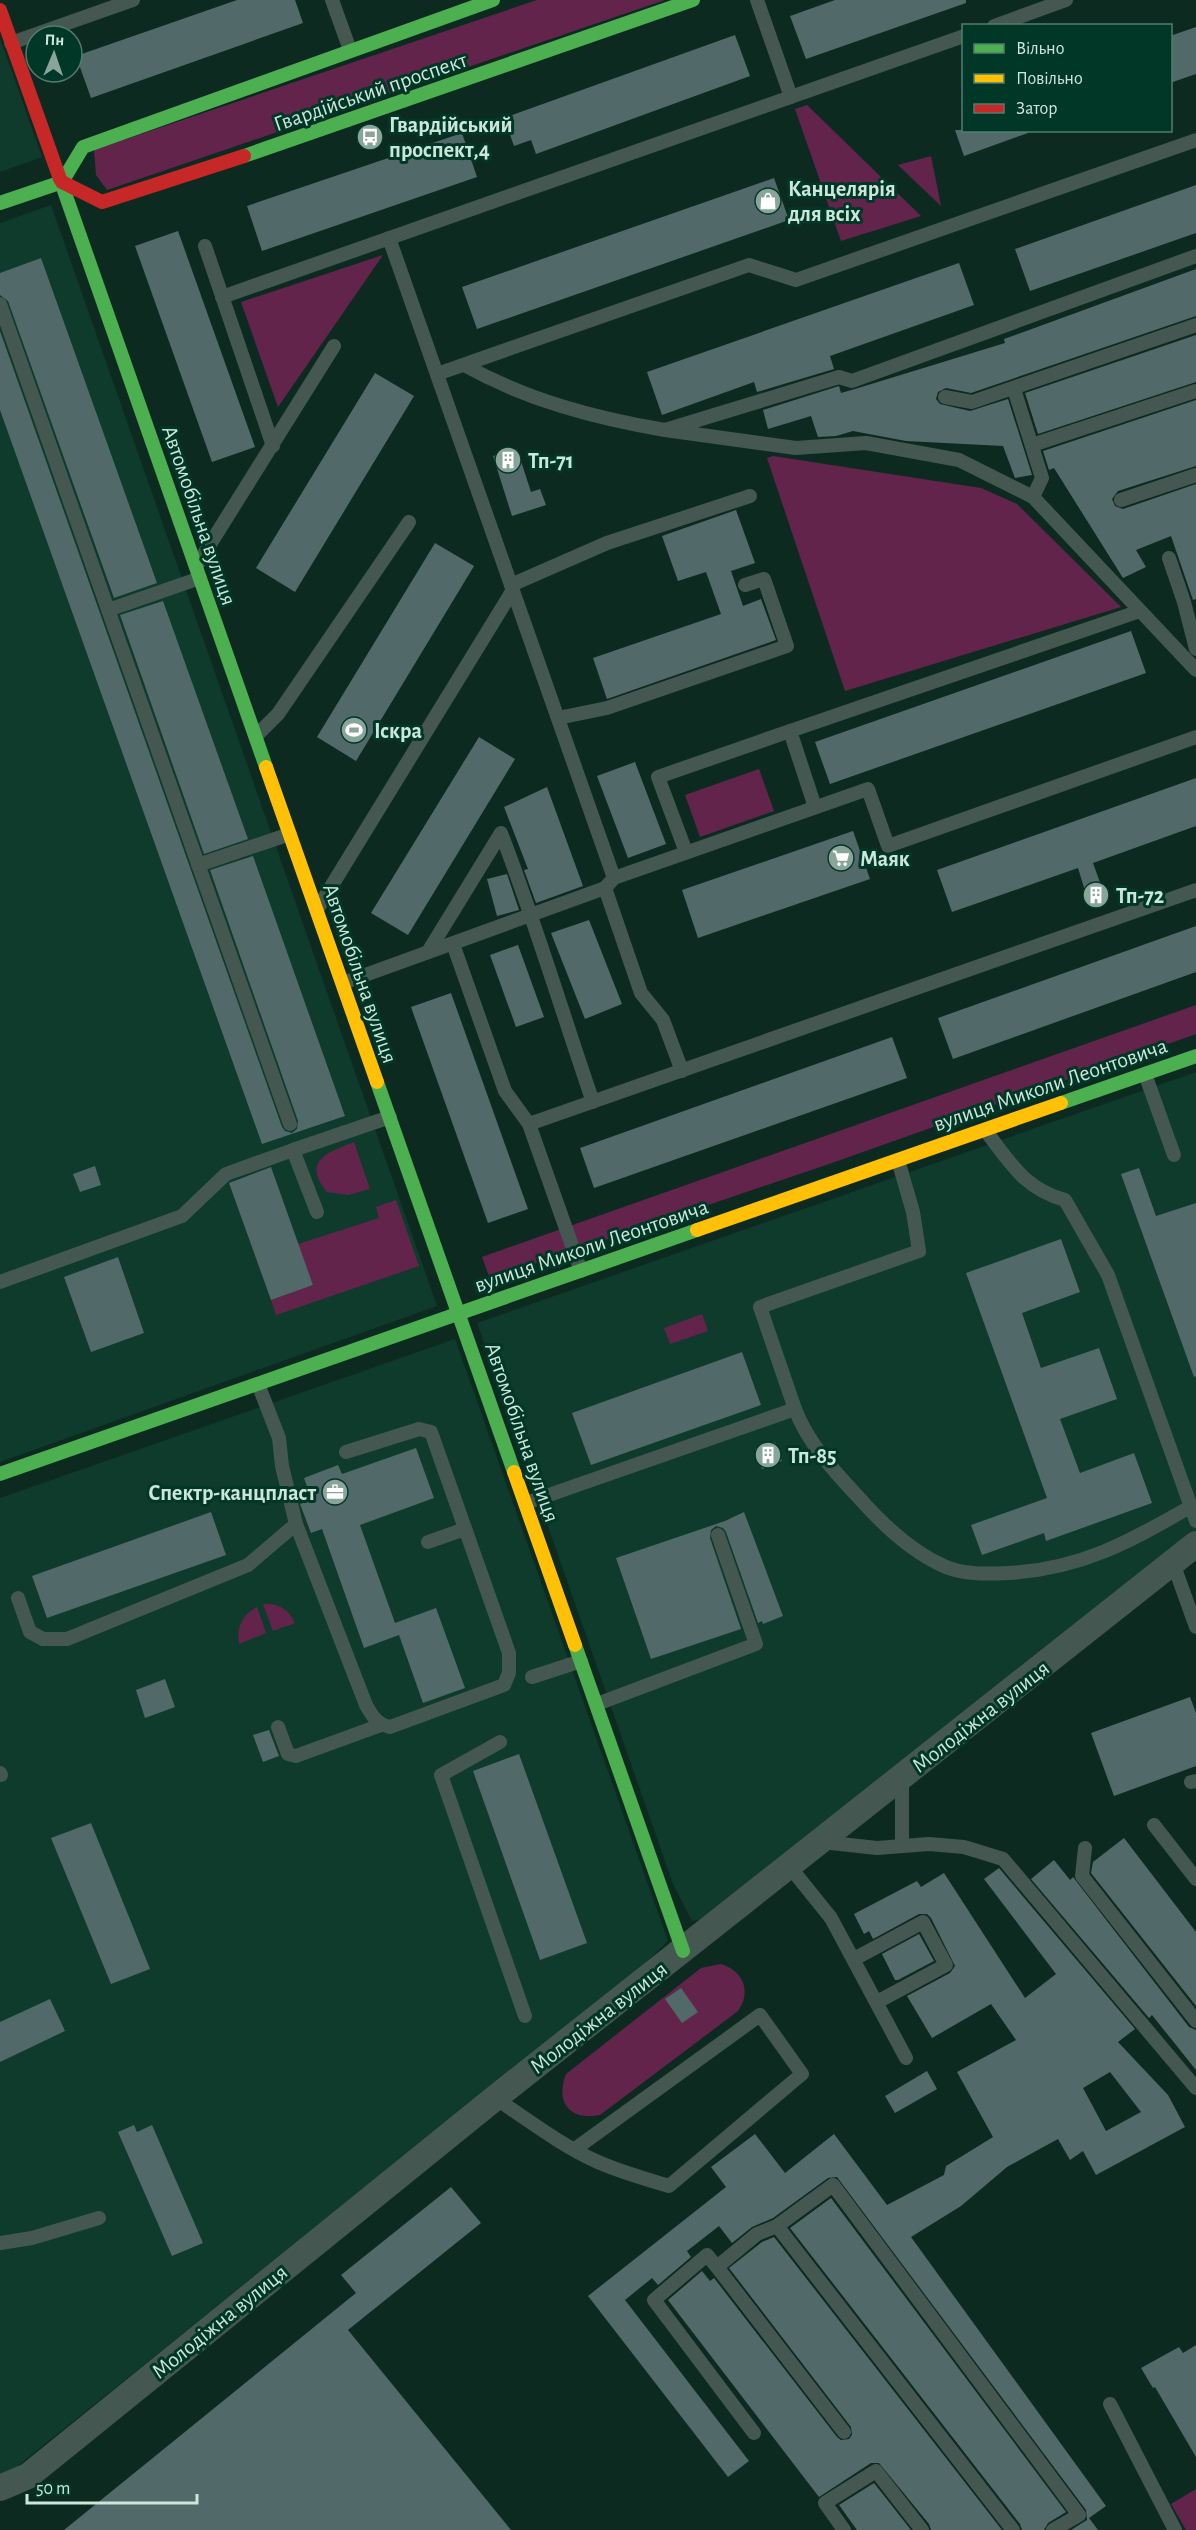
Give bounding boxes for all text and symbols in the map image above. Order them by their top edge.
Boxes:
north arrow [24,24,84,84]
legend [962,24,1172,132]
text: Пн [44,32,65,48]
text: Вільно [1016,40,1064,58]
street label: Гвардійський проспект [271,48,471,135]
text: Повільно [1016,70,1083,88]
text: Затор [1016,100,1057,118]
place label: Гвардійський проспект,4 [389,114,513,161]
bus stop icon: Гвардійський проспект,4 [355,122,385,152]
place label: Канцелярiя для всiх [788,178,896,225]
shop icon: Канцелярiя для всiх [753,186,783,216]
street label: Автомобільна вулиця [158,423,240,608]
building icon: Тп-71 [493,445,523,475]
place label: Тп-71 [528,450,574,472]
sports icon: Іскра [339,715,369,745]
place label: Іскра [374,720,422,742]
supermarket icon: Маяк [826,843,856,873]
place label: Маяк [860,848,910,870]
building icon: Тп-72 [1081,880,1111,910]
street label: Автомобільна вулиця [319,881,401,1066]
place label: Тп-72 [1116,885,1164,907]
street label: вулиця Миколи Леонтовича [931,1035,1170,1135]
street label: вулиця Миколи Леонтовича [472,1196,711,1296]
street label: Автомобільна вулиця [481,1340,563,1525]
building icon: Тп-85 [753,1440,783,1470]
place label: Тп-85 [788,1445,837,1467]
office icon: Спектр-канцпласт [320,1477,350,1507]
place label: Спектр-канцпласт [148,1482,316,1504]
street label: Молодіжна вулиця [908,1657,1053,1777]
street label: Молодіжна вулиця [526,1958,671,2078]
street label: Молодіжна вулиця [148,2261,292,2383]
scale bar [27,2467,196,2505]
text: 50 m [36,2480,70,2498]

